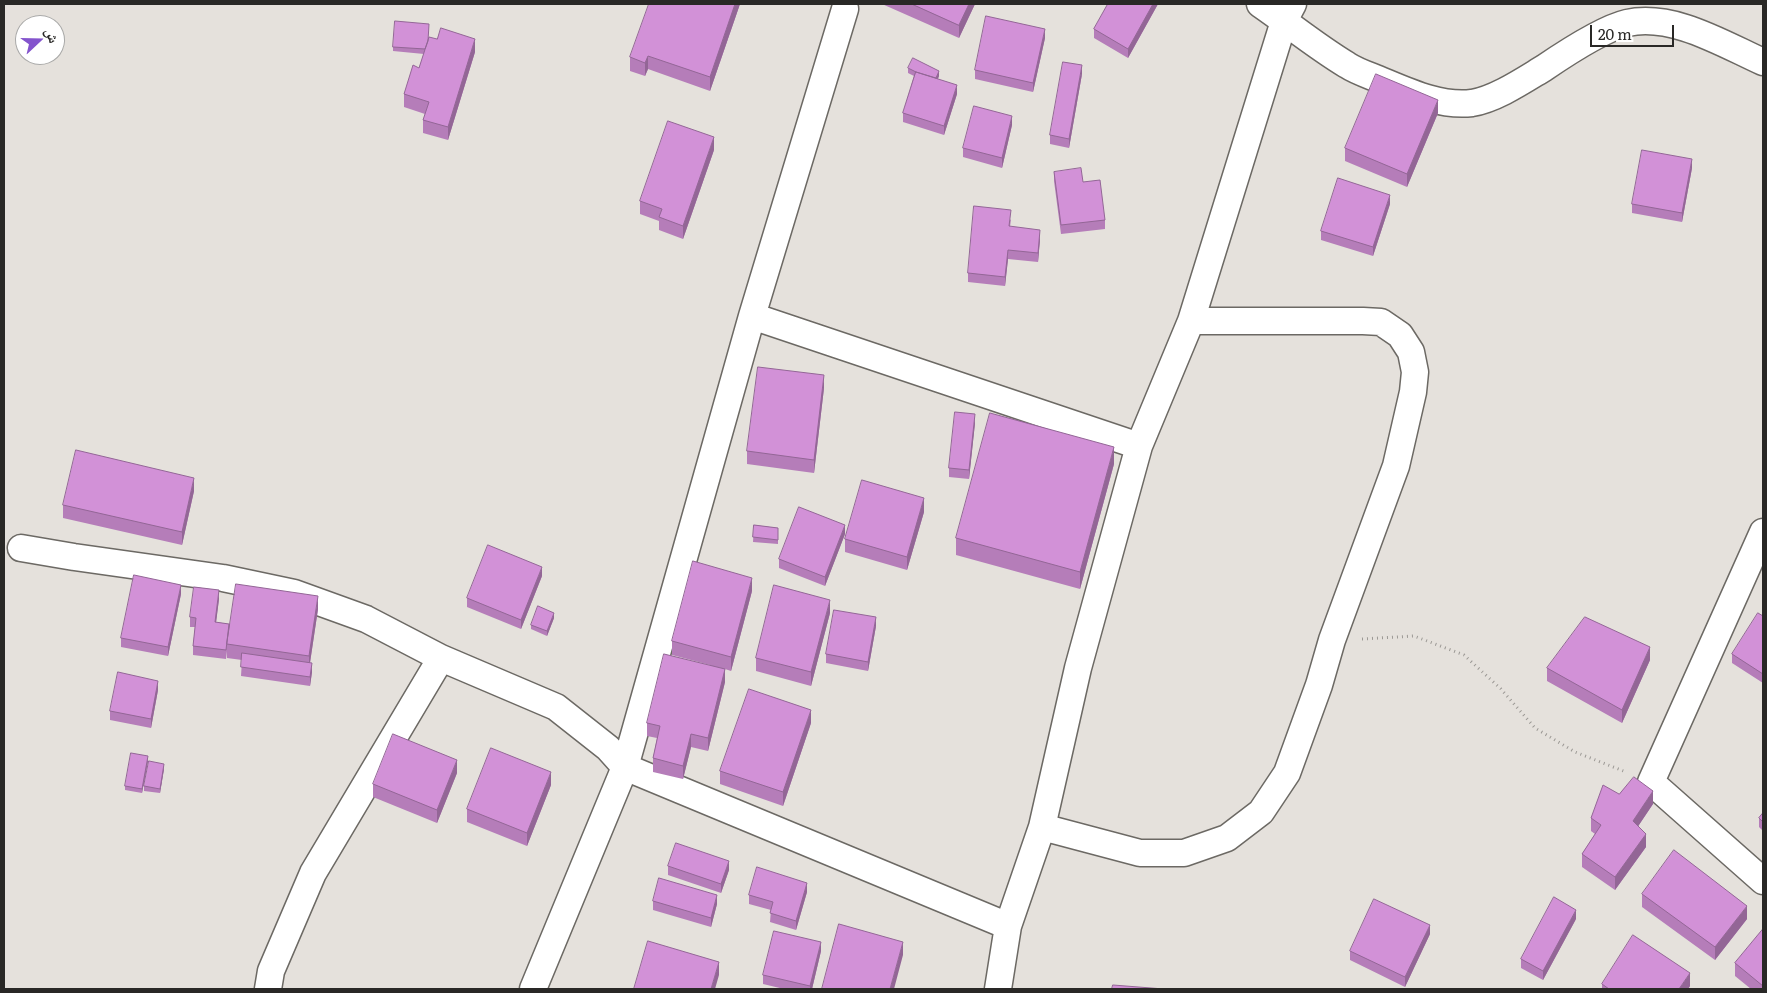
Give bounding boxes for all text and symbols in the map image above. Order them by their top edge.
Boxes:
north arrow [15,15,65,65]
scale bar [1592,15,1676,47]
text: 20 m [1598,22,1632,45]
text: ش [41,24,65,45]

